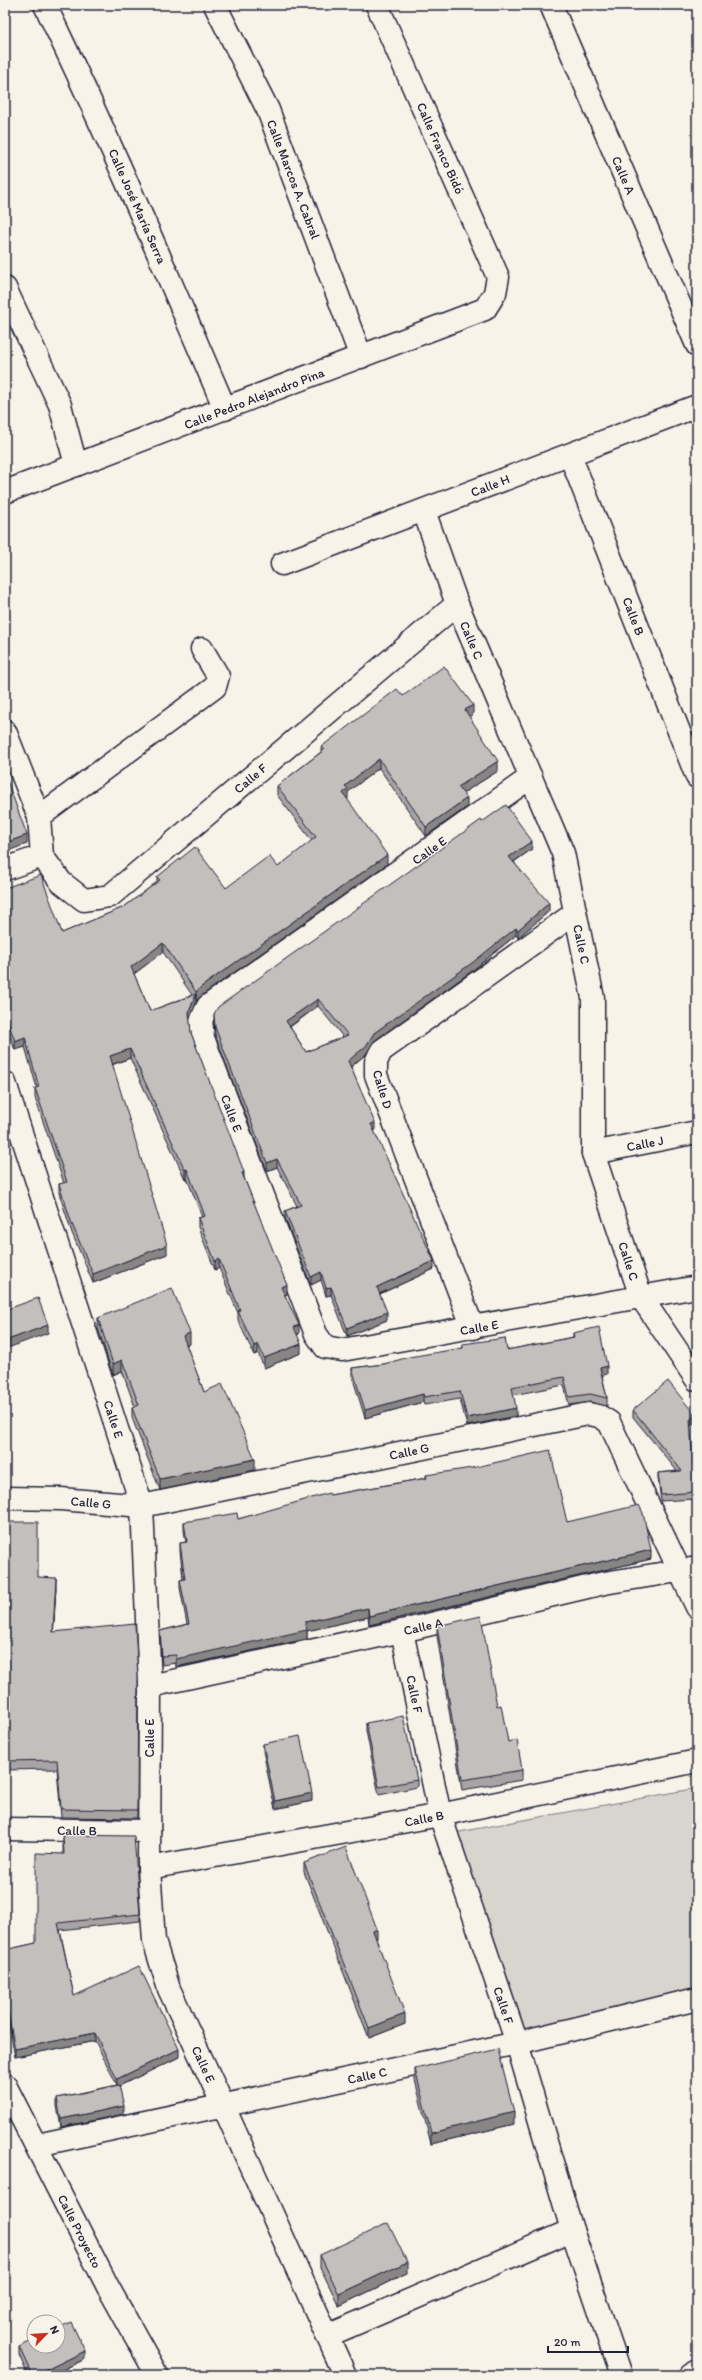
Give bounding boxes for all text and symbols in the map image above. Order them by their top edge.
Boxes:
street label: Calle Franco Bidó [414,100,468,197]
street label: Calle Marcos A. Cabral [264,117,323,241]
street label: Calle José María Serra [105,146,170,266]
street label: Calle A [609,154,639,197]
street label: Calle Pedro Alejandro Pina [182,365,327,432]
street label: Calle H [469,471,512,500]
street label: Calle B [619,595,648,637]
street label: Calle C [457,619,486,662]
street label: Calle F [231,760,270,796]
street label: Calle E [409,833,449,868]
street label: Calle C [570,923,593,965]
street label: Calle D [370,1068,396,1110]
street label: Calle E [218,1092,245,1134]
street label: Calle J [625,1133,665,1154]
street label: Calle C [615,1240,642,1282]
street label: Calle E [459,1317,499,1338]
street label: Calle E [100,1398,127,1440]
street label: Calle G [388,1440,431,1463]
street label: Calle G [70,1493,112,1512]
street label: Calle A [402,1615,445,1638]
street label: Calle F [403,1674,426,1715]
street label: Calle E [142,1719,157,1757]
street label: Calle B [403,1807,445,1830]
street label: Calle B [57,1823,97,1838]
street label: Calle F [490,1985,517,2026]
street label: Calle E [189,2043,219,2085]
street label: Calle C [346,2064,388,2087]
street label: Calle Proyecto [55,2192,105,2271]
north arrow [26,2314,66,2354]
text: N [47,2324,62,2336]
scale bar [548,2328,628,2354]
text: 20 m [554,2335,581,2349]

